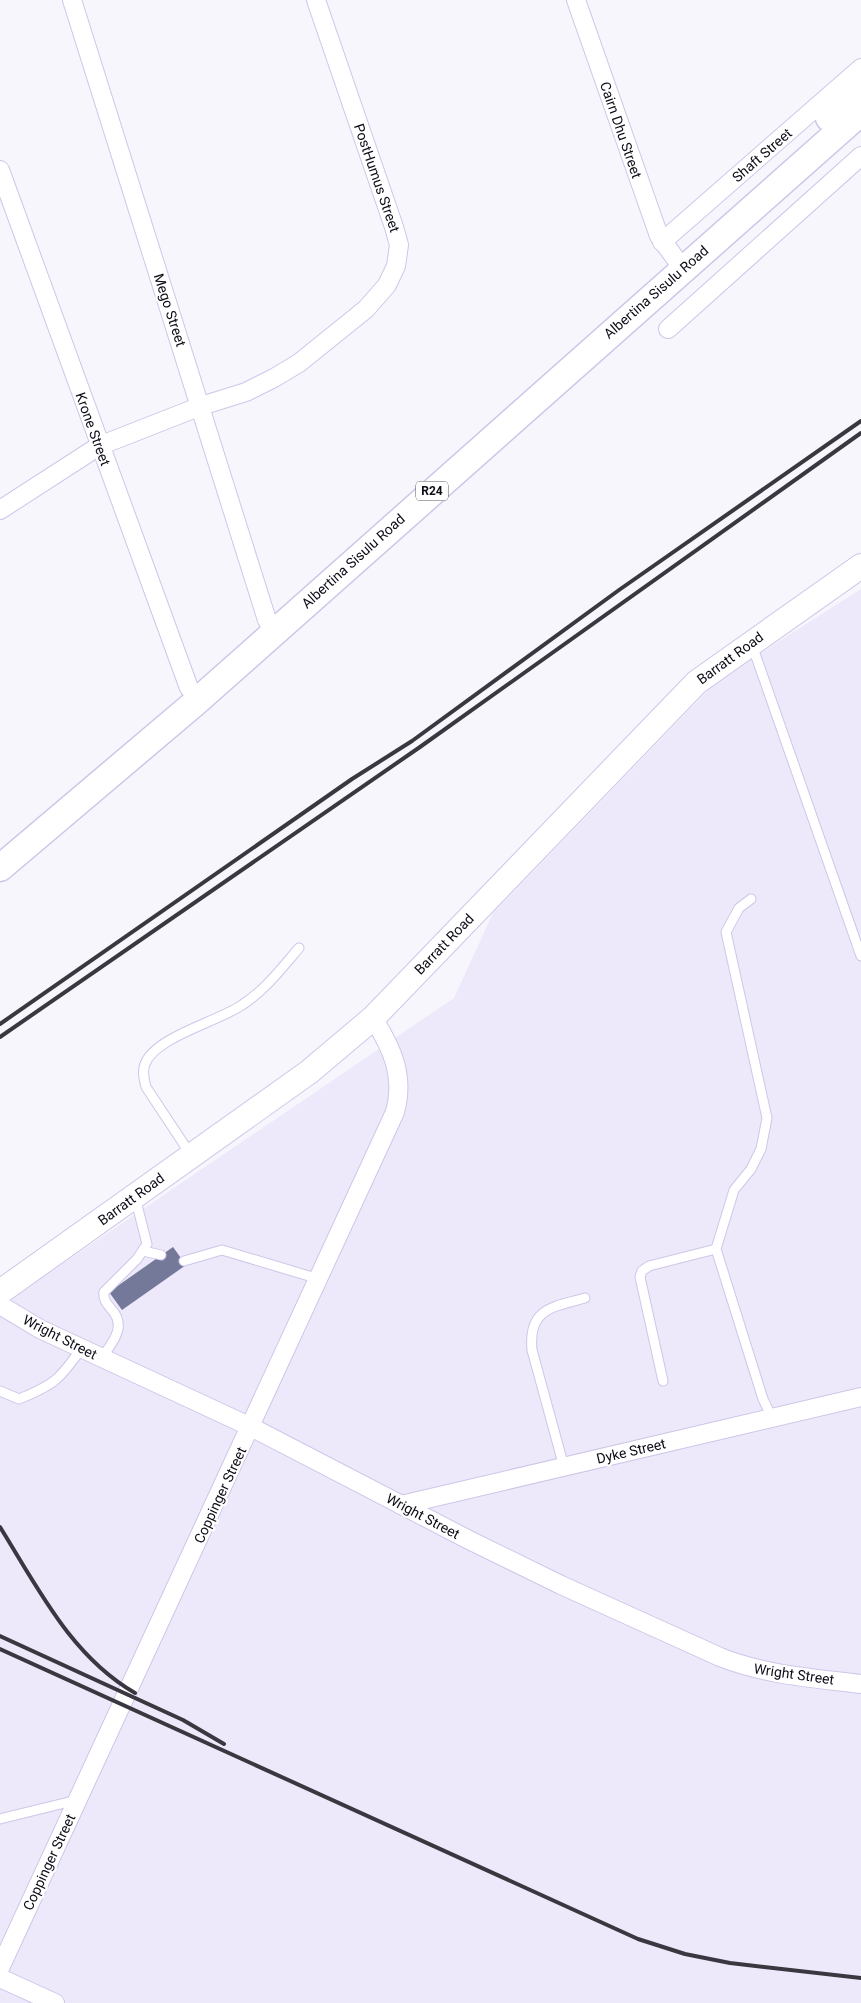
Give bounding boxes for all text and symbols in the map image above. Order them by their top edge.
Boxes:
street label: Cairn Dhu Street [597,80,645,181]
street label: PostHumus Street [351,122,403,235]
street label: Shaft Street [729,125,795,185]
street label: Albertina Sisulu Road [601,242,711,342]
street label: Mego Street [151,271,189,349]
street label: Krone Street [72,390,114,468]
road number: R24 [416,482,448,501]
street label: Albertina Sisulu Road [298,511,408,611]
street label: Barratt Road [694,629,766,687]
street label: Barratt Road [411,910,477,978]
street label: Barratt Road [95,1170,167,1228]
street label: Wright Street [20,1311,100,1363]
street label: Dyke Street [595,1435,668,1467]
street label: Coppinger Street [191,1444,249,1546]
street label: Wright Street [383,1490,463,1542]
street label: Wright Street [753,1660,836,1688]
street label: Coppinger Street [20,1811,78,1913]

